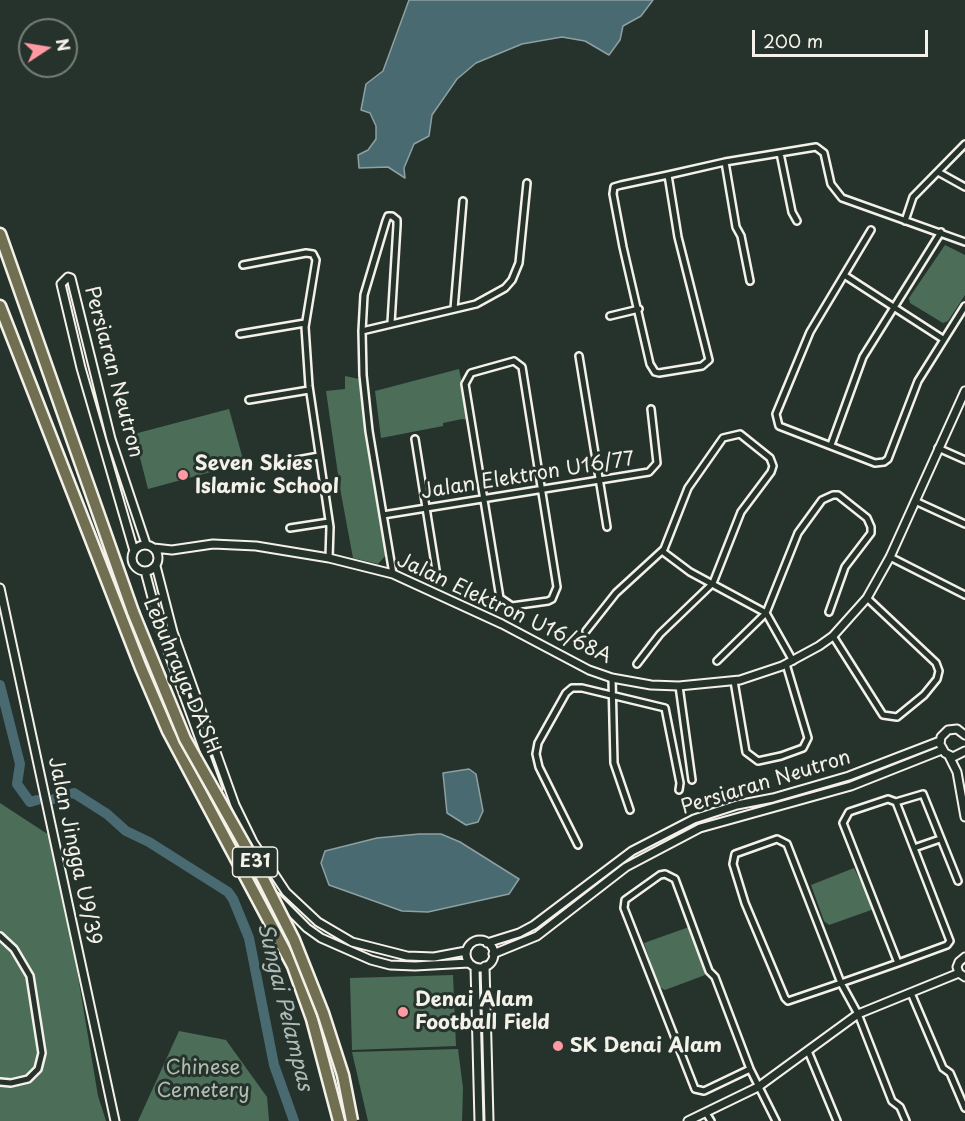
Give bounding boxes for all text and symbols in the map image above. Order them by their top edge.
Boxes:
north arrow [18,18,78,78]
scale bar [755,18,930,56]
text: 200 m [763,27,823,54]
text: N [51,36,77,53]
street label: Persiaran Neutron [79,284,147,460]
street label: Jalan Elektron U16/77 [420,447,636,505]
place label: Seven Skies Islamic School [195,452,339,499]
marker: Seven Skies Islamic School [176,468,190,482]
street label: Jalan Elektron U16/68A [393,549,615,669]
street label: Lebuhraya DASH [137,595,225,757]
street label: Persiaran Neutron [678,746,854,820]
street label: Jalan Jingga U9/39 [42,755,106,947]
road number: E31 [232,847,278,877]
water label: Sungai Pelampas [251,921,317,1093]
place label: Denai Alam Football Field [415,988,550,1035]
marker: Denai Alam Football Field [396,1005,410,1019]
place label: SK Denai Alam [570,1034,722,1058]
marker: SK Denai Alam [551,1039,565,1053]
park label: Chinese Cemetery [156,1056,250,1103]

